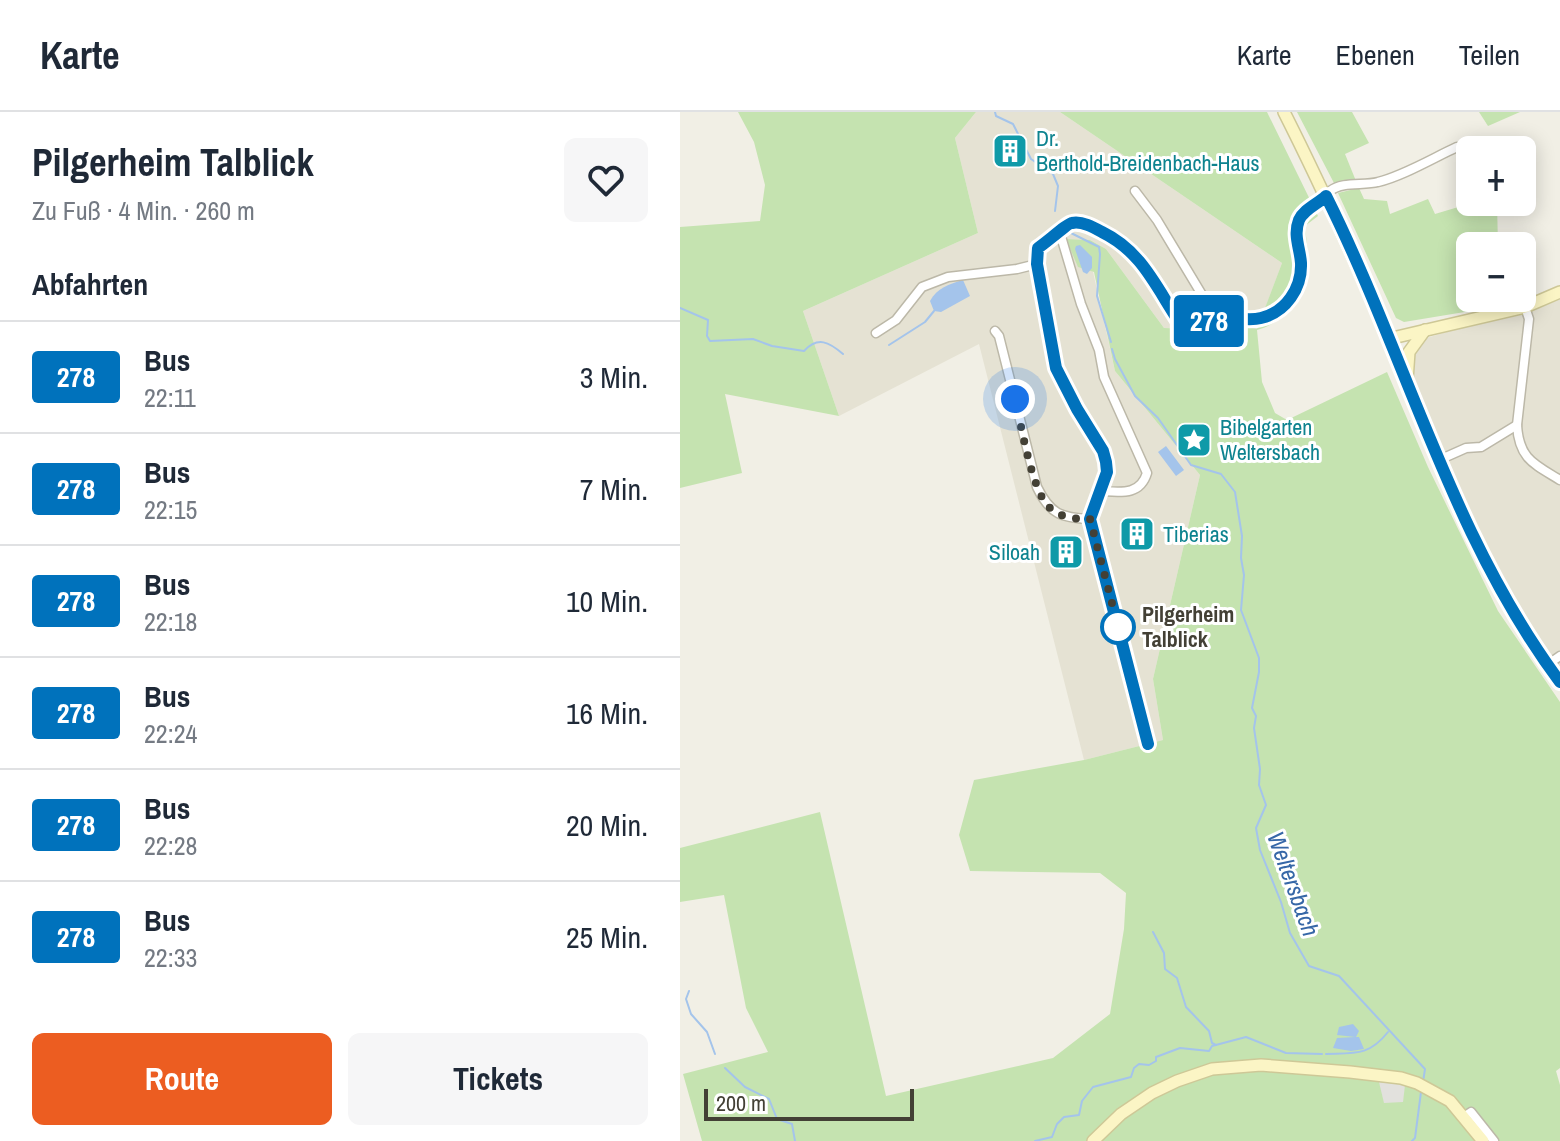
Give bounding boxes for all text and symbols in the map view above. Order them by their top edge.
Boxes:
text: Karte [40,30,120,81]
text: Karte [1237,36,1292,74]
text: Ebenen [1336,36,1415,74]
text: Teilen [1459,36,1520,74]
place label: Dr. Berthold-Breidenbach-Haus [1036,123,1260,178]
building icon: Dr. Berthold-Breidenbach-Haus [991,132,1029,170]
map controls [1456,136,1536,312]
button: + [1456,136,1536,216]
text: Pilgerheim Talblick [32,137,314,188]
button: heart [564,138,648,222]
text: Zu Fuß · 4 Min. · 260 m [32,193,255,228]
button: − [1456,232,1536,312]
text: Abfahrten [32,264,148,304]
line badge: 278 [1163,295,1255,347]
text: 278 [1190,302,1228,340]
text: Bus [144,340,190,380]
text: 3 Min. [580,357,648,397]
text: 278 [57,358,95,396]
your location [995,379,1035,419]
text: 22:11 [144,380,196,415]
place label: Bibelgarten Weltersbach [1220,412,1320,467]
place icon: Bibelgarten Weltersbach [1175,421,1213,459]
text: Bus [144,452,190,492]
text: 7 Min. [580,469,648,509]
text: 278 [57,470,95,508]
text: 22:15 [144,492,197,527]
building icon: Tiberias [1118,515,1156,553]
place label: Tiberias [1163,519,1229,549]
building icon: Siloah [1047,533,1085,571]
place label: Siloah [989,537,1040,567]
text: Bus [144,564,190,604]
text: 10 Min. [566,581,648,621]
text: 278 [57,582,95,620]
place label: Pilgerheim Talblick [1142,599,1234,654]
text: 22:18 [144,604,197,639]
marker: Pilgerheim Talblick [1101,610,1135,644]
text: Bus [144,676,190,716]
text: 16 Min. [566,693,648,733]
text: 278 [57,694,95,732]
text: 22:24 [144,716,197,751]
text: Bus [144,788,190,828]
text: 20 Min. [566,805,648,845]
text: 278 [57,806,95,844]
water label: Weltersbach [1260,827,1328,940]
text: 22:28 [144,828,197,863]
text: Bus [144,900,190,940]
text: 25 Min. [566,917,648,957]
text: 278 [57,918,95,956]
text: 22:33 [144,940,197,975]
button: Route [32,1033,332,1125]
button: Tickets [348,1033,648,1125]
scale bar [704,1085,914,1121]
text: 200 m [716,1088,766,1118]

